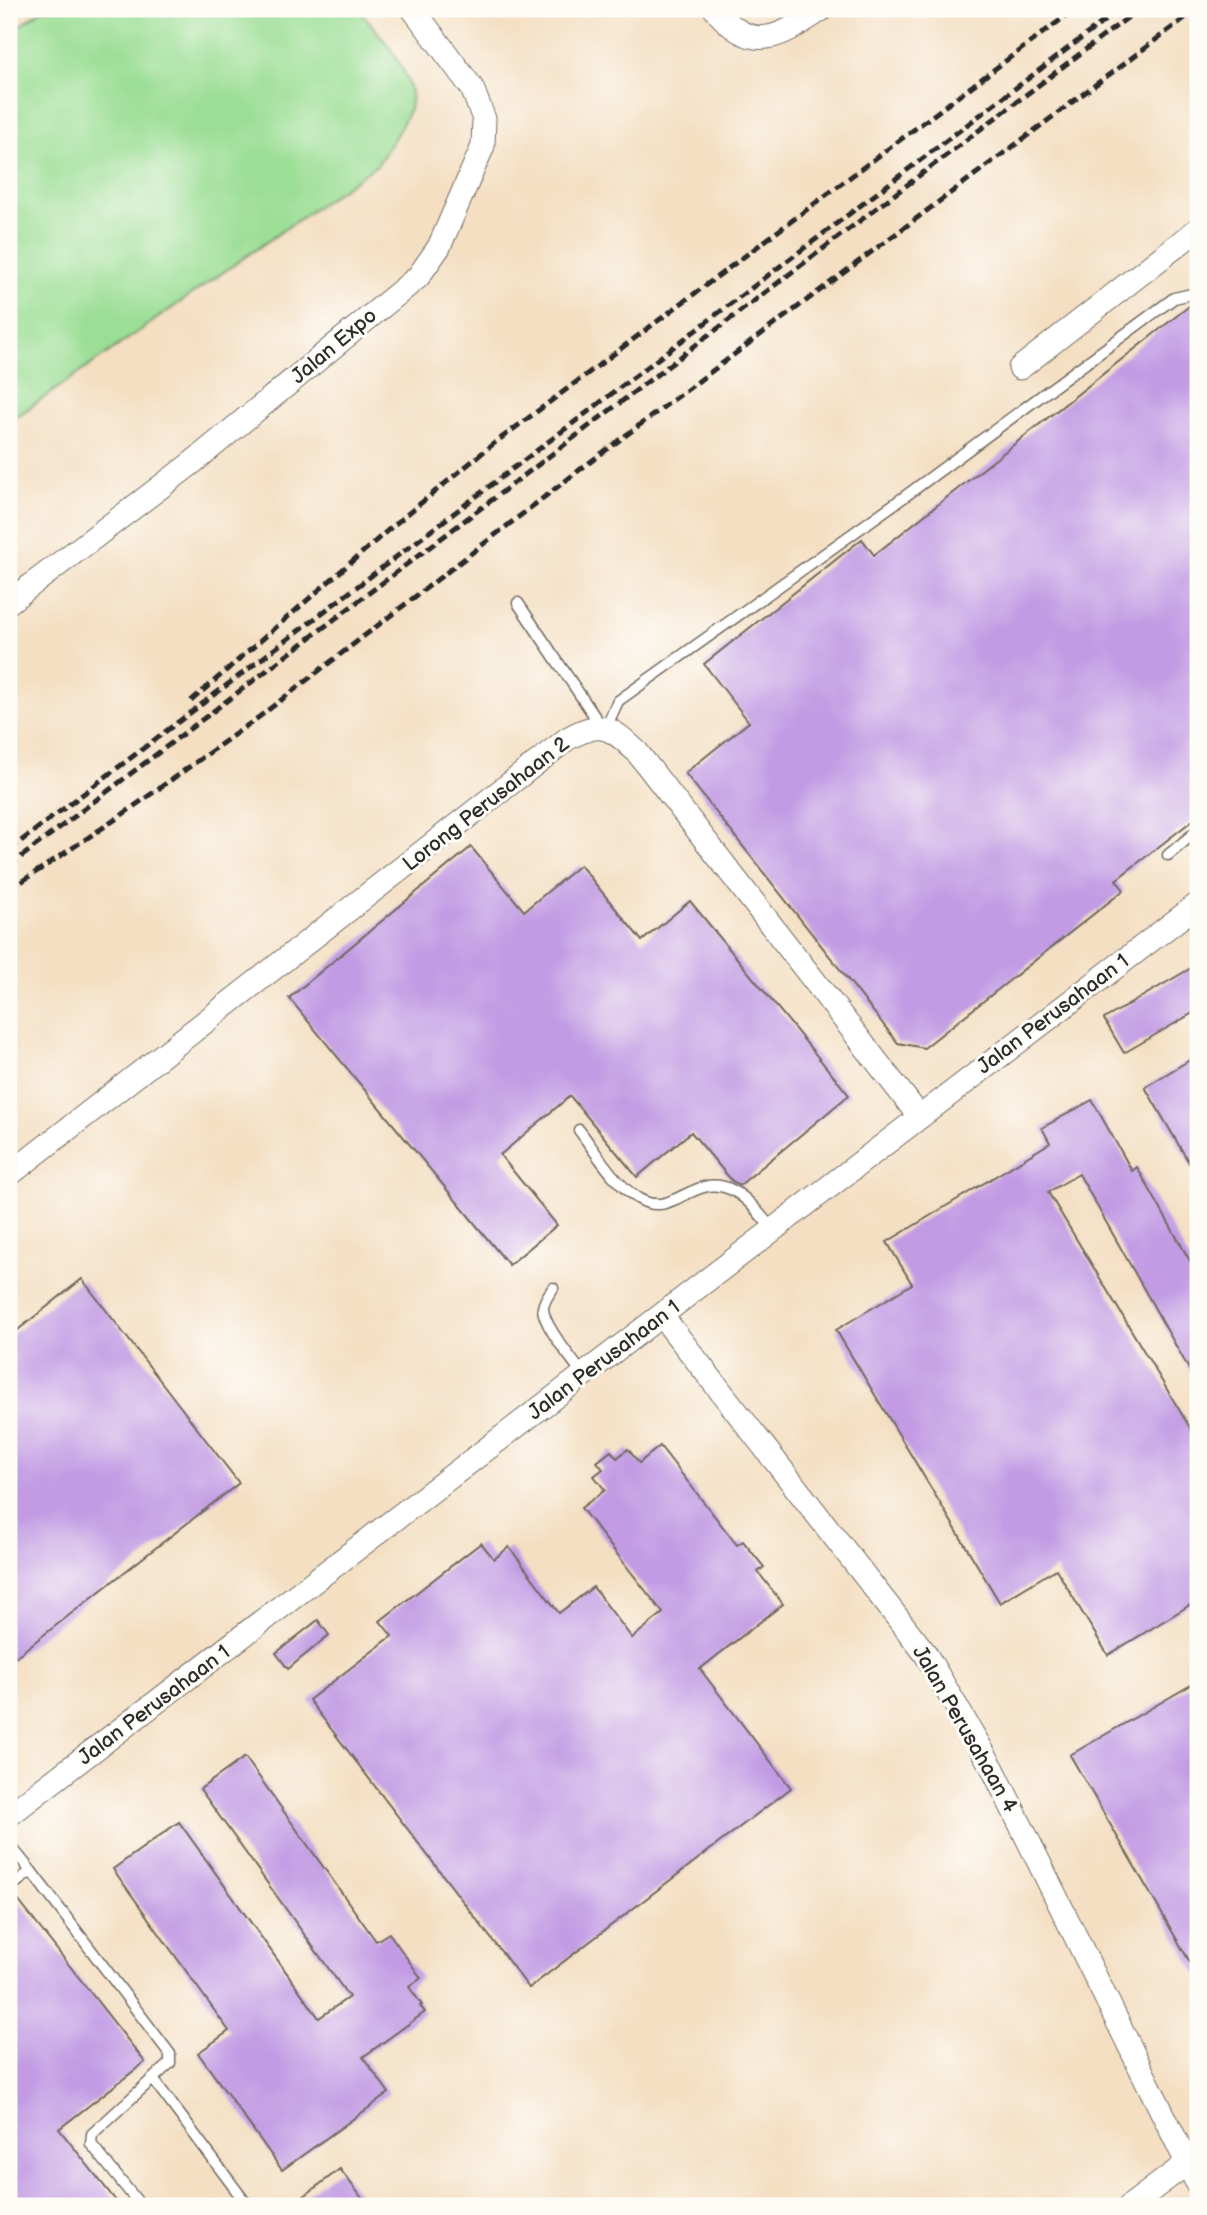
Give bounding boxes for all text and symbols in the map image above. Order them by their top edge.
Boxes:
street label: Jalan Expo [286,303,382,389]
street label: Lorong Perusahaan 2 [398,731,574,877]
street label: Jalan Perusahaan 1 [972,949,1134,1079]
street label: Jalan Perusahaan 1 [523,1295,685,1425]
street label: Jalan Perusahaan 1 [73,1640,235,1770]
street label: Jalan Perusahaan 4 [907,1641,1023,1817]

